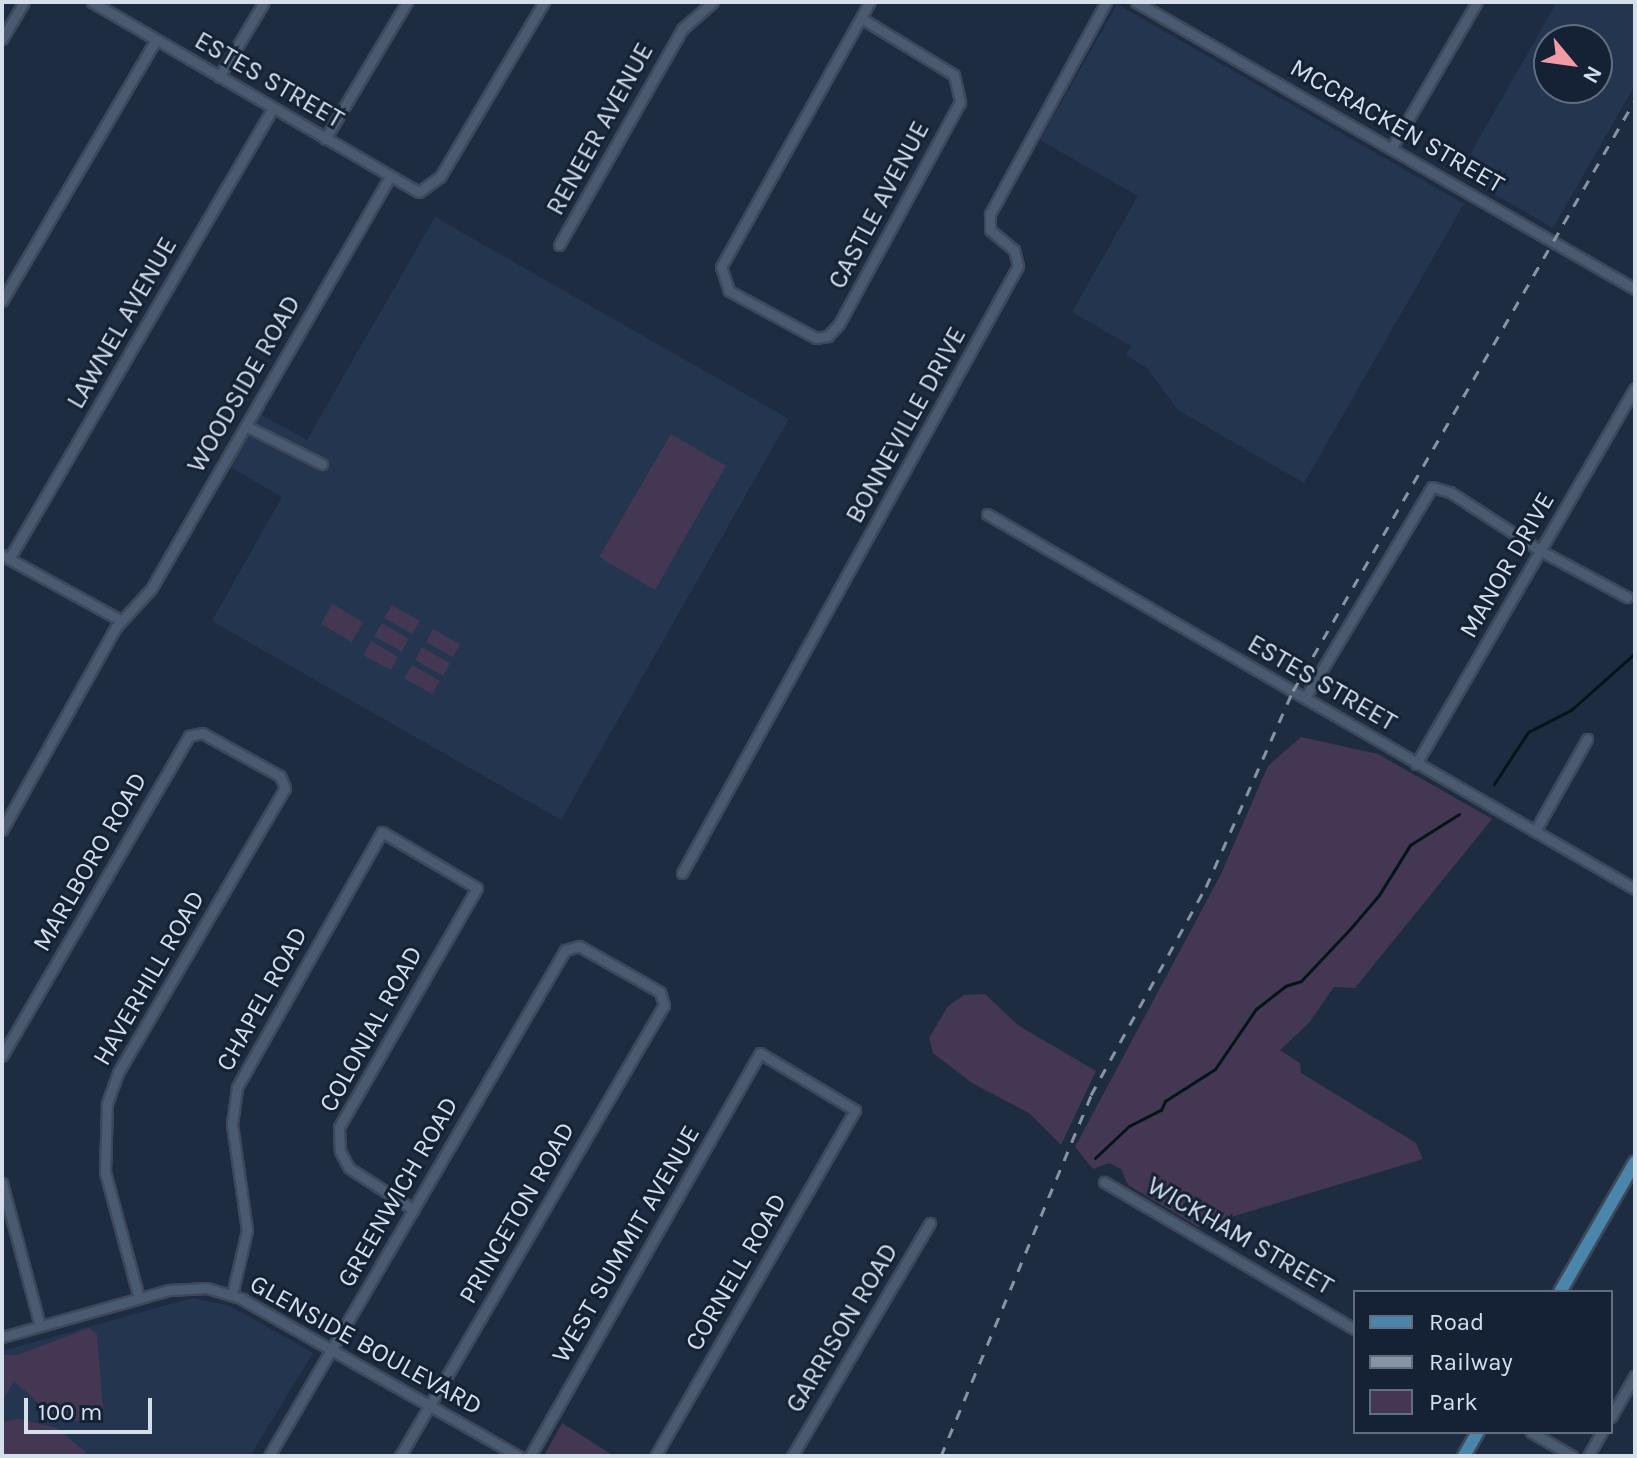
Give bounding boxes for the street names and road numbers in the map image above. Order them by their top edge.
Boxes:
street label: ESTES STREET [189,25,349,135]
street label: RENEER AVENUE [540,37,660,221]
street label: MCCRACKEN STREET [1284,52,1510,200]
street label: CASTLE AVENUE [822,116,936,294]
street label: LAWNEL AVENUE [60,232,184,414]
street label: WOODSIDE ROAD [181,290,307,478]
street label: BONNEVILLE DRIVE [839,321,973,529]
street label: MANOR DRIVE [1453,487,1561,643]
street label: ESTES STREET [1242,628,1402,738]
street label: MARLBORO ROAD [26,767,154,957]
street label: HAVERHILL ROAD [86,885,212,1071]
street label: CHAPEL ROAD [209,921,315,1077]
street label: COLONIAL ROAD [313,941,429,1117]
street label: GREENWICH ROAD [331,1091,465,1293]
street label: PRINCETON ROAD [452,1117,582,1309]
street label: WEST SUMMIT AVENUE [545,1120,707,1368]
street label: WICKHAM STREET [1141,1170,1339,1302]
street label: CORNELL ROAD [678,1188,794,1356]
street label: GARRISON ROAD [779,1238,905,1418]
street label: GLENSIDE BOULEVARD [244,1268,488,1422]

